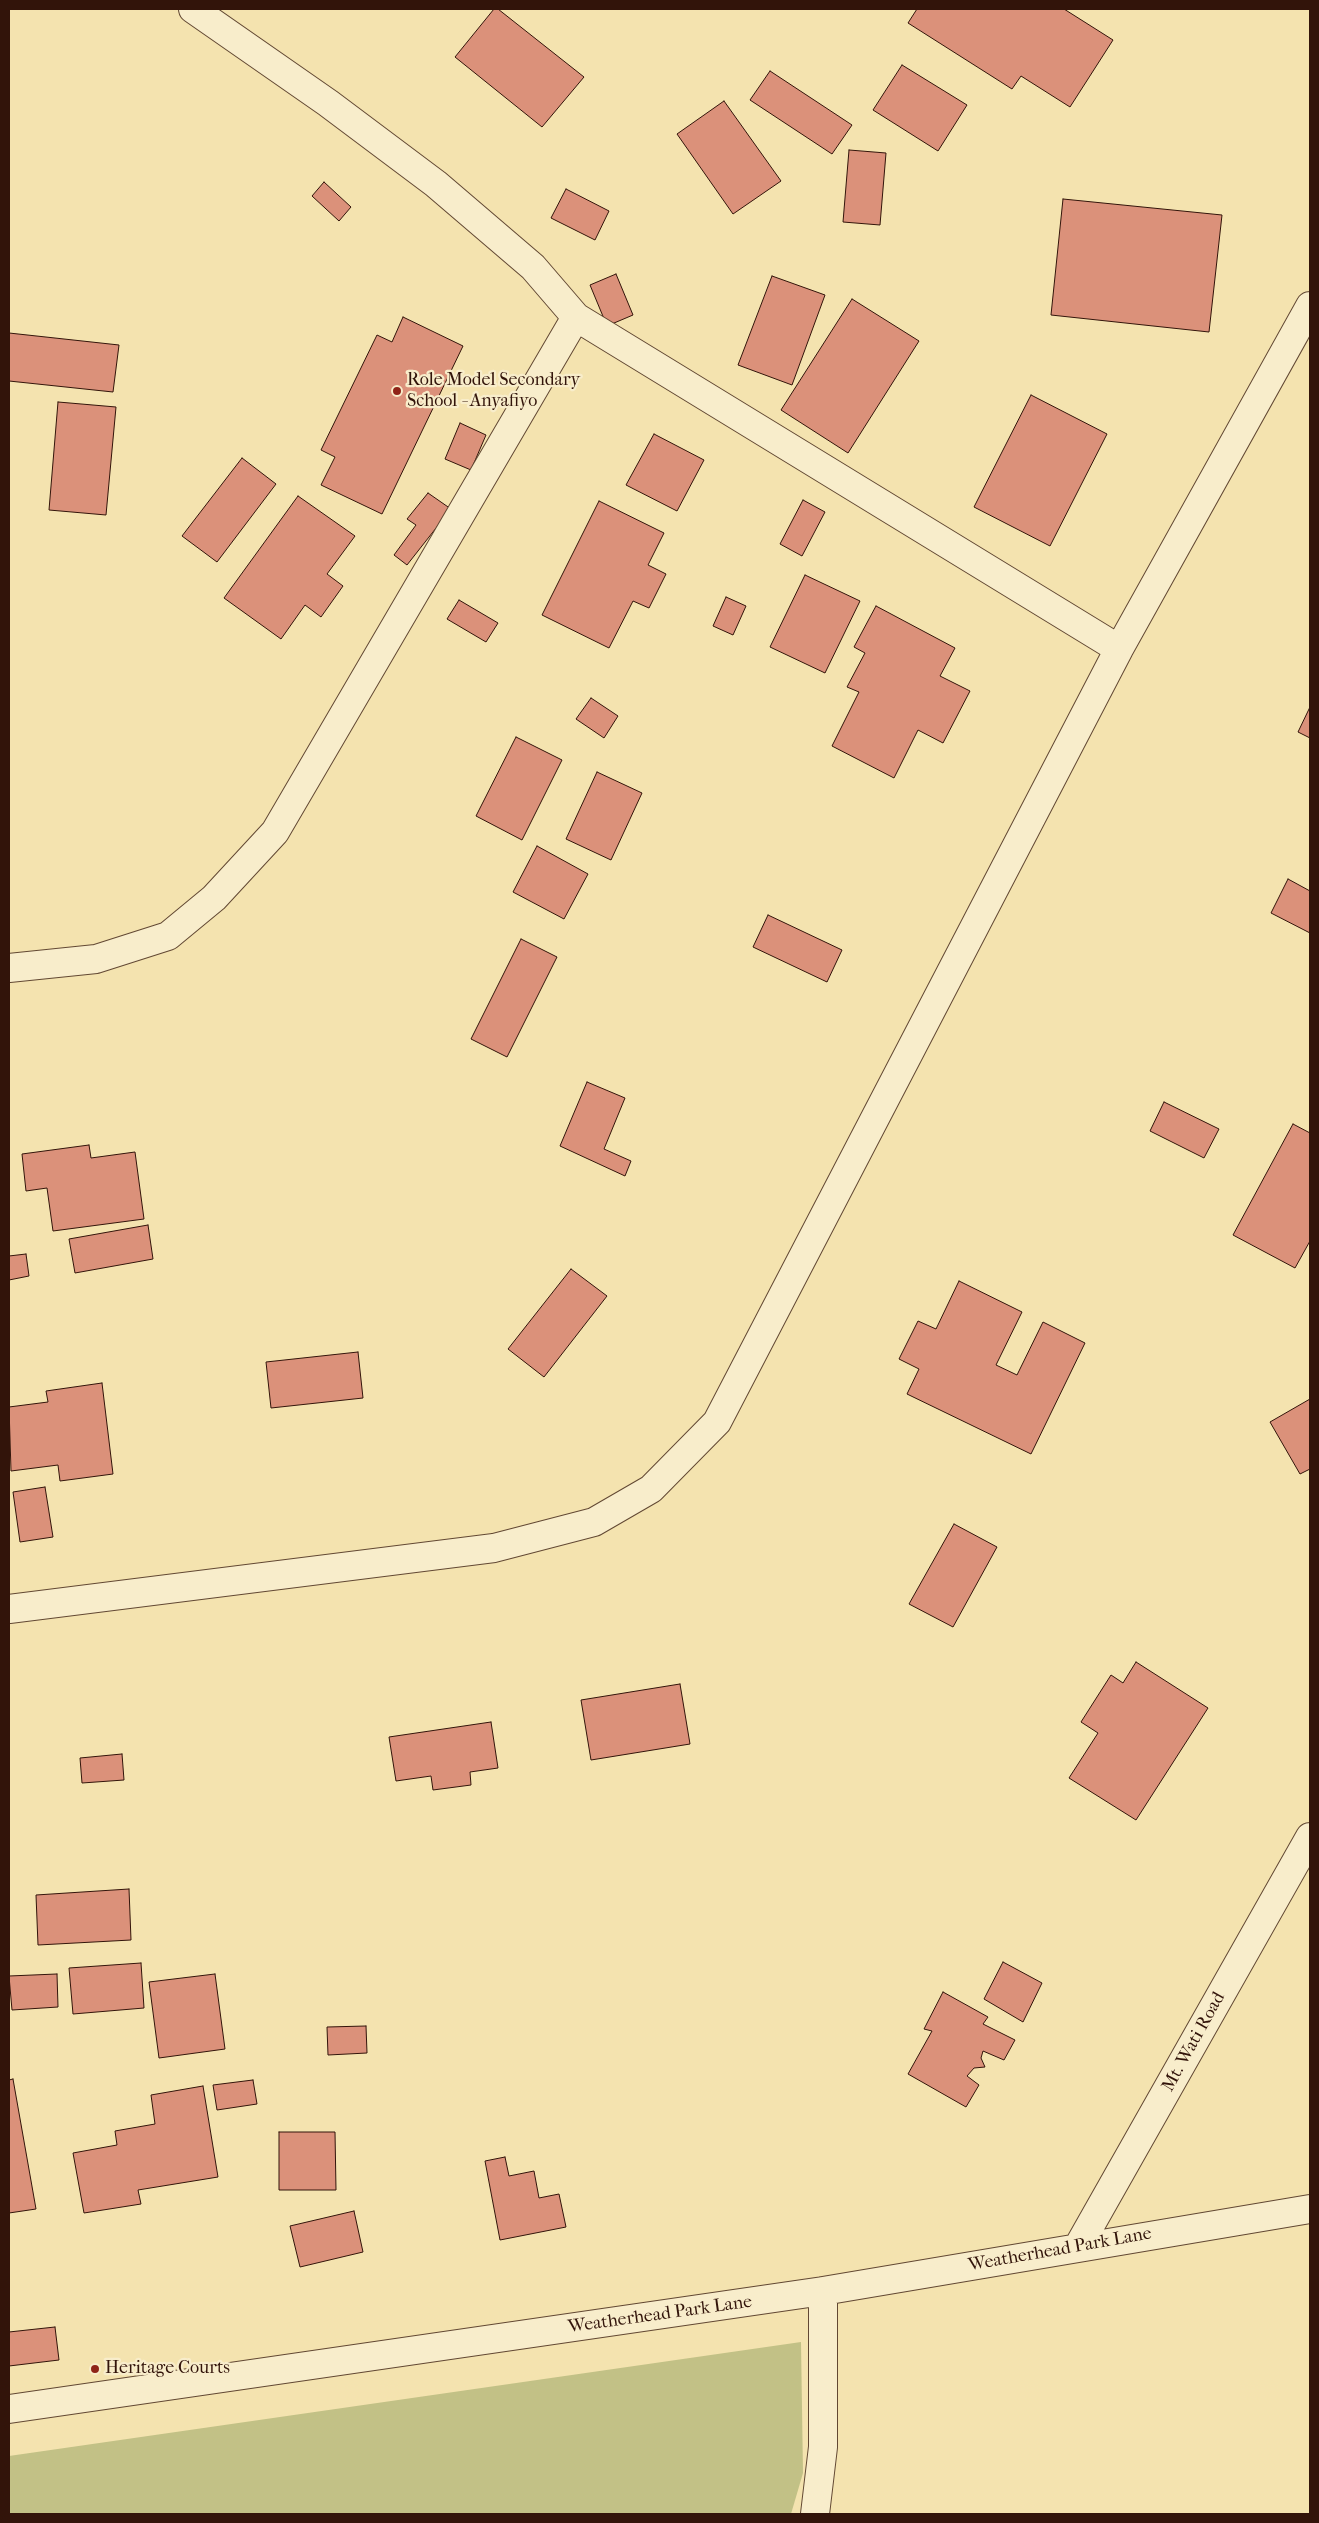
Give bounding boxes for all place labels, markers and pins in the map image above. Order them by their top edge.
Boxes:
place label: Role Model Secondary School - Anyafiyo [407,370,580,412]
marker: Role Model Secondary School - Anyafiyo [391,385,403,397]
place label: Heritage Courts [105,2358,230,2380]
marker: Heritage Courts [89,2363,101,2375]

